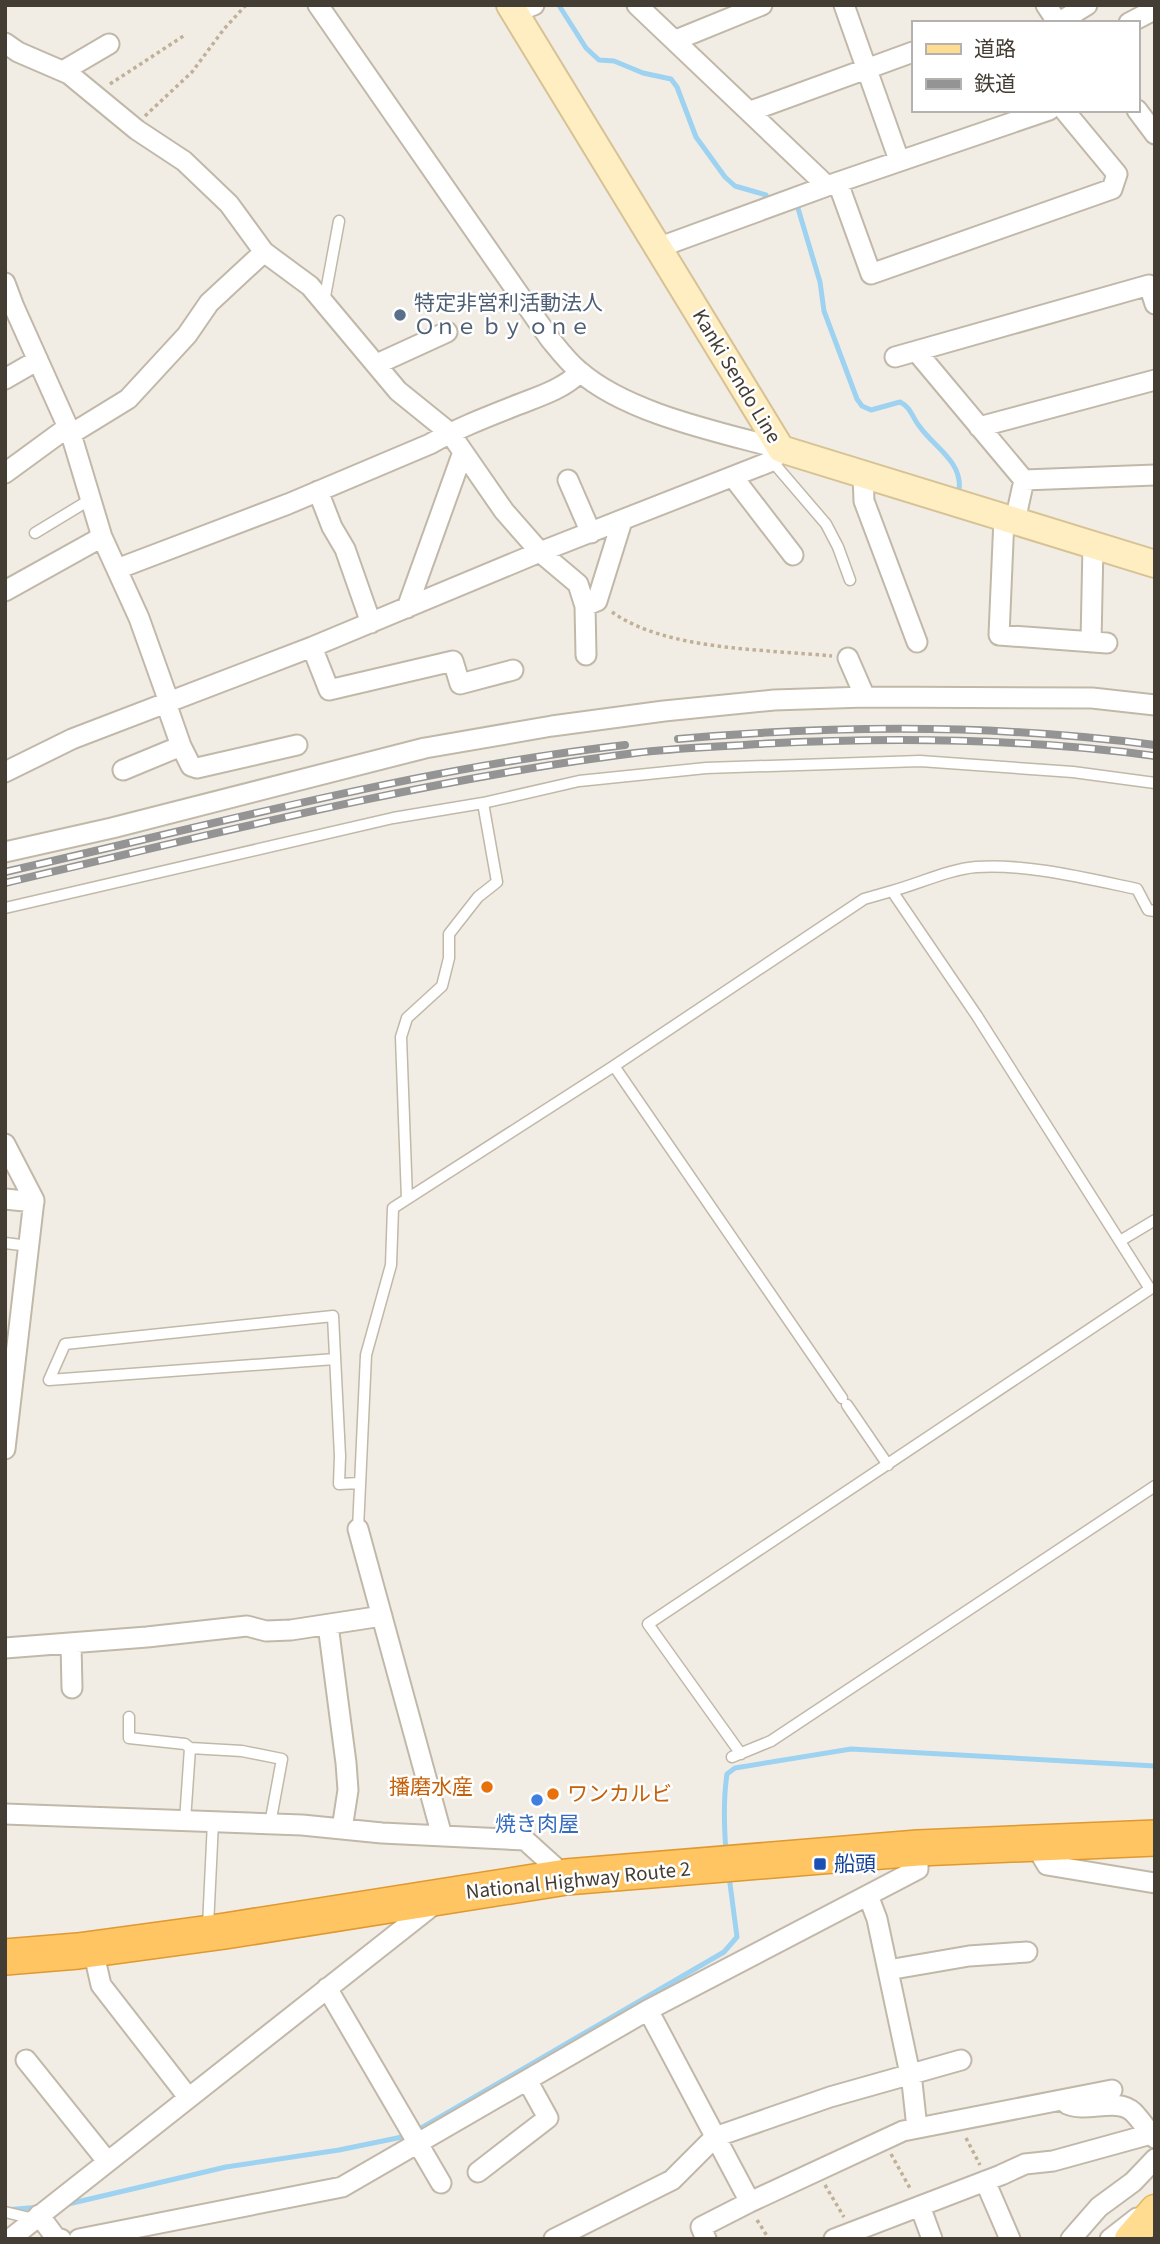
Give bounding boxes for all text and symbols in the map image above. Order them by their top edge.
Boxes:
legend [912,21,1139,112]
text: 道路 [974,34,1016,64]
text: 鉄道 [974,69,1016,99]
place label: 特定非営利活動法人 Ｏｎｅ ｂｙ ｏｎｅ [414,288,603,342]
street label: Kanki Sendo Line [685,303,789,449]
marker: 特定非営利活動法人 Ｏｎｅ ｂｙ ｏｎｅ [392,307,408,323]
place label: 播磨水産 [389,1772,473,1802]
marker: 播磨水産 [479,1779,495,1795]
place label: ワンカルビ [567,1779,672,1809]
marker: ワンカルビ [545,1786,561,1802]
marker: 焼き肉屋 [529,1792,545,1808]
place label: 焼き肉屋 [495,1809,579,1839]
place label: 船頭 [834,1849,876,1879]
street label: National Highway Route 2 [464,1853,692,1907]
marker: 船頭 [812,1856,828,1872]

